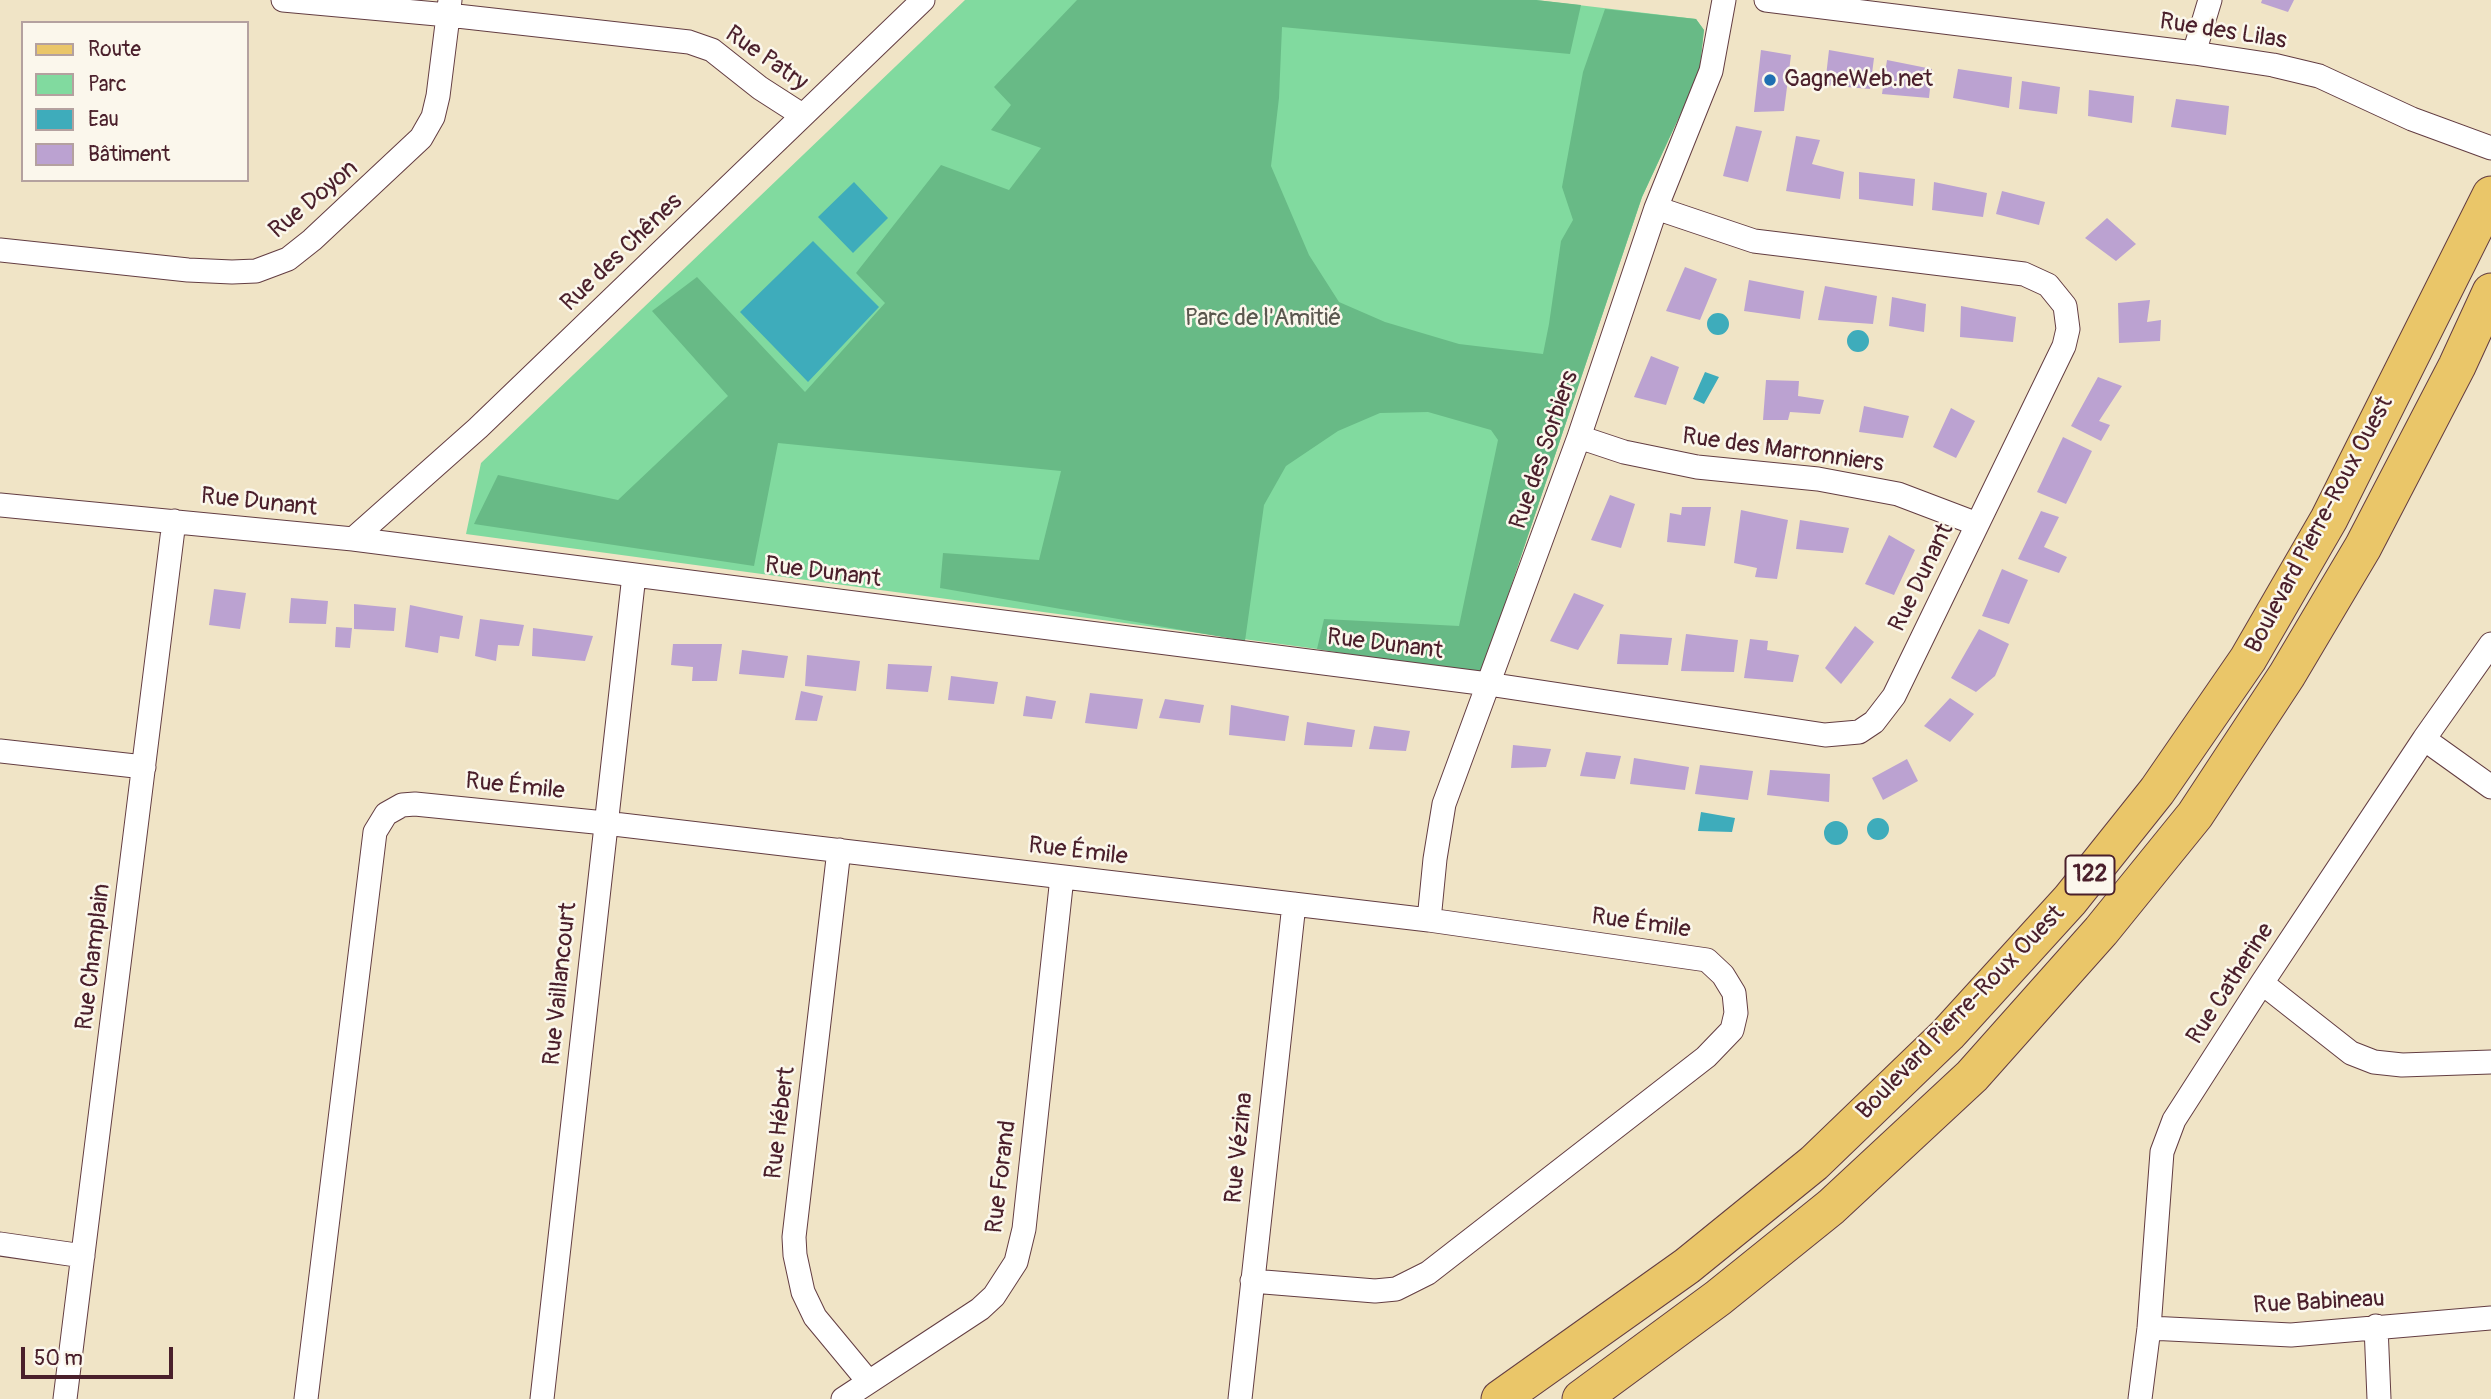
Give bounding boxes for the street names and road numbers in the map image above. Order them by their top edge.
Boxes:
street label: Rue des Lilas [2157,8,2289,56]
street label: Rue Patry [719,20,813,98]
street label: Rue Doyon [264,154,364,246]
street label: Rue des Chênes [555,188,689,318]
street label: Rue des Sorbiers [1504,367,1586,533]
street label: Boulevard Pierre-Roux Ouest [2240,392,2400,658]
street label: Rue des Marronniers [1680,423,1886,479]
street label: Rue Dunant [199,483,319,523]
street label: Rue Dunant [1883,519,1961,637]
street label: Rue Dunant [763,552,883,594]
street label: Rue Dunant [1325,624,1445,666]
street label: Rue Émile [464,767,566,807]
street label: Rue Émile [1027,832,1129,872]
road number: 122 [2066,856,2114,894]
street label: Rue Champlain [71,882,117,1032]
street label: Boulevard Pierre-Roux Ouest [1851,900,2071,1126]
street label: Rue Vaillancourt [538,901,584,1067]
street label: Rue Émile [1590,903,1692,945]
street label: Rue Catherine [2181,918,2281,1050]
street label: Rue Hébert [760,1065,802,1181]
street label: Rue Vézina [1220,1091,1260,1205]
street label: Rue Forand [981,1119,1023,1235]
street label: Rue Babineau [2252,1285,2386,1321]

